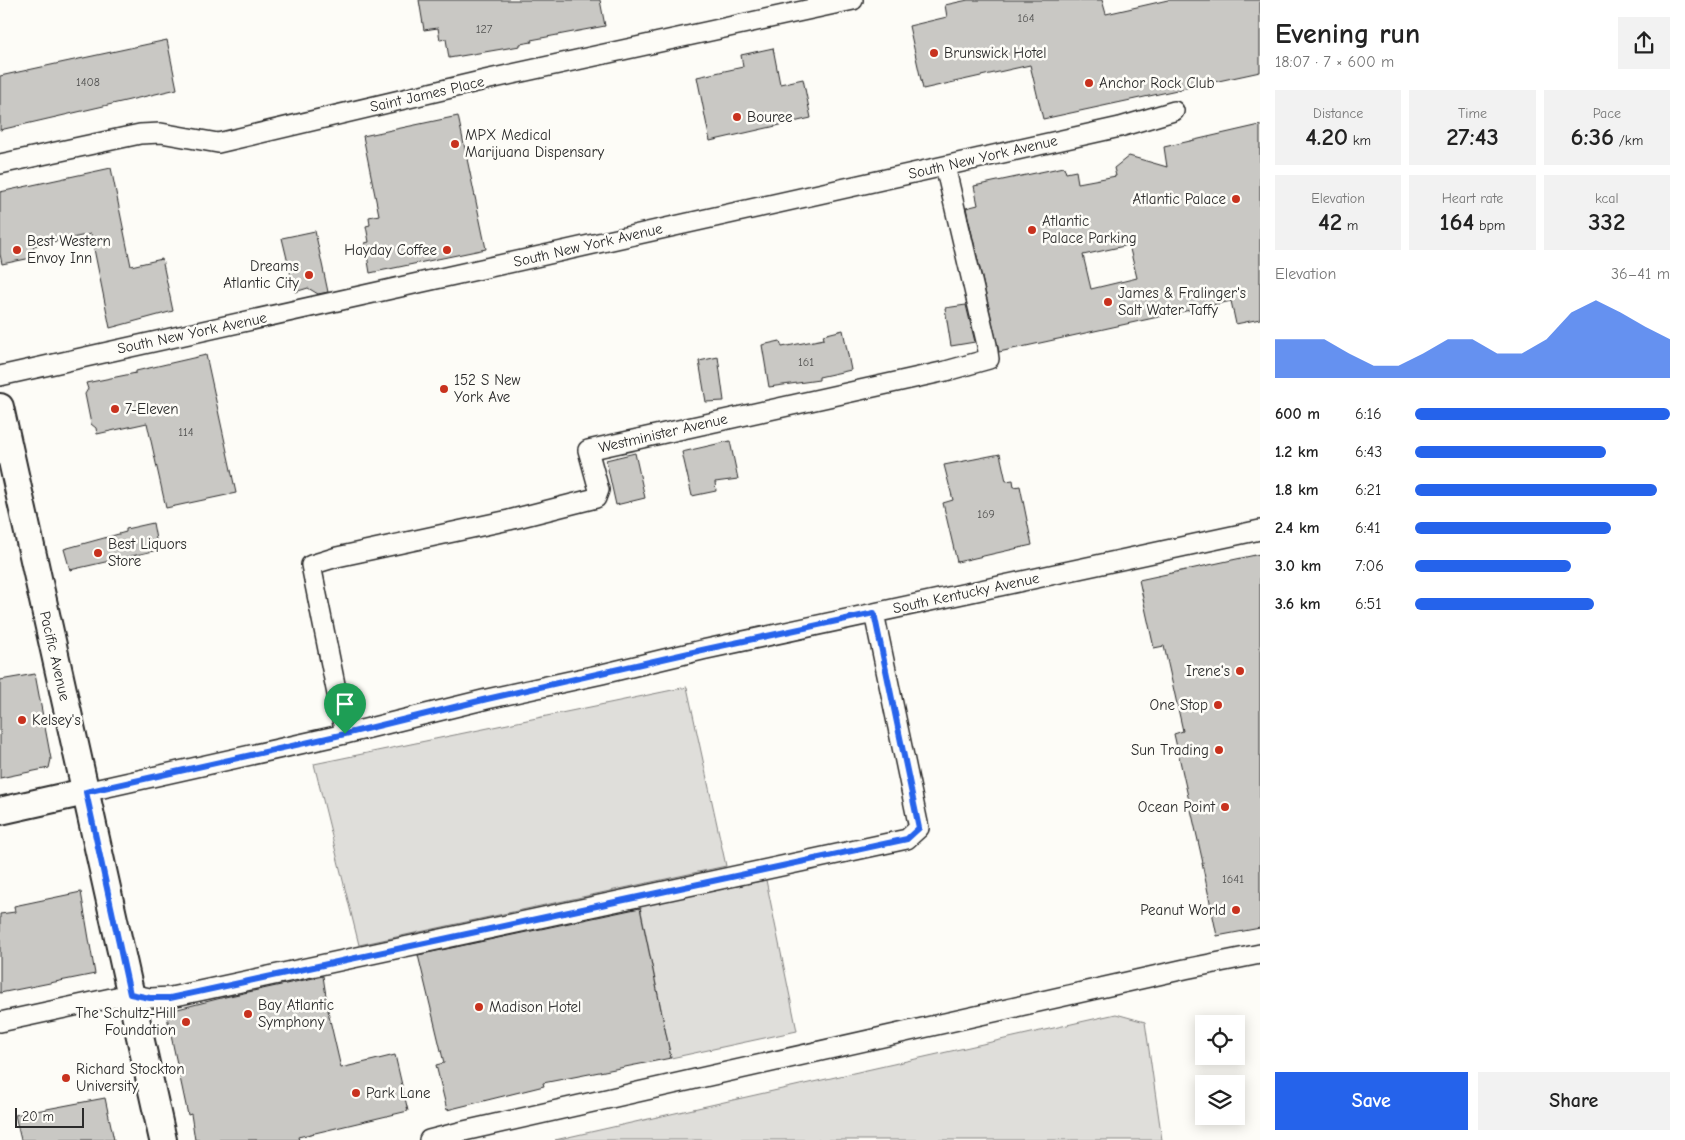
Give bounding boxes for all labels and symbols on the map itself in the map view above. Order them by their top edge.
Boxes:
house number: 164 [1017,11,1035,25]
house number: 127 [476,22,493,36]
place label: Brunswick Hotel [944,44,1047,62]
marker: Brunswick Hotel [928,47,940,59]
street label: Saint James Place [368,72,486,116]
place label: Anchor Rock Club [1099,74,1215,92]
house number: 1408 [76,75,100,89]
marker: Anchor Rock Club [1083,77,1095,89]
place label: Bouree [747,108,793,126]
marker: Bouree [731,111,743,123]
place label: MPX Medical Marijuana Dispensary [465,126,604,161]
street label: South New York Avenue [907,131,1060,183]
marker: MPX Medical Marijuana Dispensary [449,138,461,150]
place label: Atlantic Palace [1132,190,1226,208]
marker: Atlantic Palace [1230,193,1242,205]
place label: Atlantic Palace Parking [1042,212,1137,247]
street label: South New York Avenue [512,219,665,271]
marker: Atlantic Palace Parking [1026,224,1038,236]
place label: Best Western Envoy Inn [27,232,111,267]
place label: Hayday Coffee [344,241,437,259]
marker: Best Western Envoy Inn [11,244,23,256]
marker: Hayday Coffee [441,244,453,256]
place label: Dreams Atlantic City [223,257,299,292]
marker: Dreams Atlantic City [303,269,315,281]
place label: James & Fralinger's Salt Water Taffy [1118,284,1246,319]
marker: James & Fralinger's Salt Water Taffy [1102,296,1114,308]
street label: South New York Avenue [116,308,269,358]
house number: 161 [798,355,814,369]
place label: 152 S New York Ave [454,371,521,406]
marker: 152 S New York Ave [438,383,450,395]
place label: 7-Eleven [125,400,179,418]
marker: 7-Eleven [109,403,121,415]
street label: Westminister Avenue [597,409,730,457]
house number: 114 [178,425,194,439]
house number: 169 [977,507,995,521]
place label: Best Liquors Store [108,535,187,570]
marker: Best Liquors Store [92,547,104,559]
street label: South Kentucky Avenue [891,569,1041,617]
street label: Pacific Avenue [36,609,74,703]
place label: Irene's [1186,662,1230,680]
marker: Irene's [1234,665,1246,677]
pin [324,683,366,734]
place label: One Stop [1149,696,1208,714]
marker: One Stop [1212,699,1224,711]
place label: Kelsey's [32,711,81,729]
marker: Kelsey's [16,714,28,726]
place label: Sun Trading [1131,741,1209,759]
marker: Sun Trading [1213,744,1225,756]
place label: Ocean Point [1138,798,1216,816]
marker: Ocean Point [1219,801,1231,813]
house number: 1641 [1222,872,1244,886]
place label: Peanut World [1140,901,1226,919]
marker: Peanut World [1230,904,1242,916]
place label: Bay Atlantic Symphony [258,996,334,1031]
place label: Madison Hotel [489,998,581,1016]
marker: Madison Hotel [473,1001,485,1013]
place label: The Schultz-Hill Foundation [75,1004,176,1039]
marker: Bay Atlantic Symphony [242,1008,254,1020]
marker: The Schultz-Hill Foundation [180,1016,192,1028]
place label: Richard Stockton University [76,1060,184,1095]
marker: Richard Stockton University [60,1072,72,1084]
place label: Park Lane [366,1084,431,1102]
marker: Park Lane [350,1087,362,1099]
scale bar [15,1105,84,1128]

